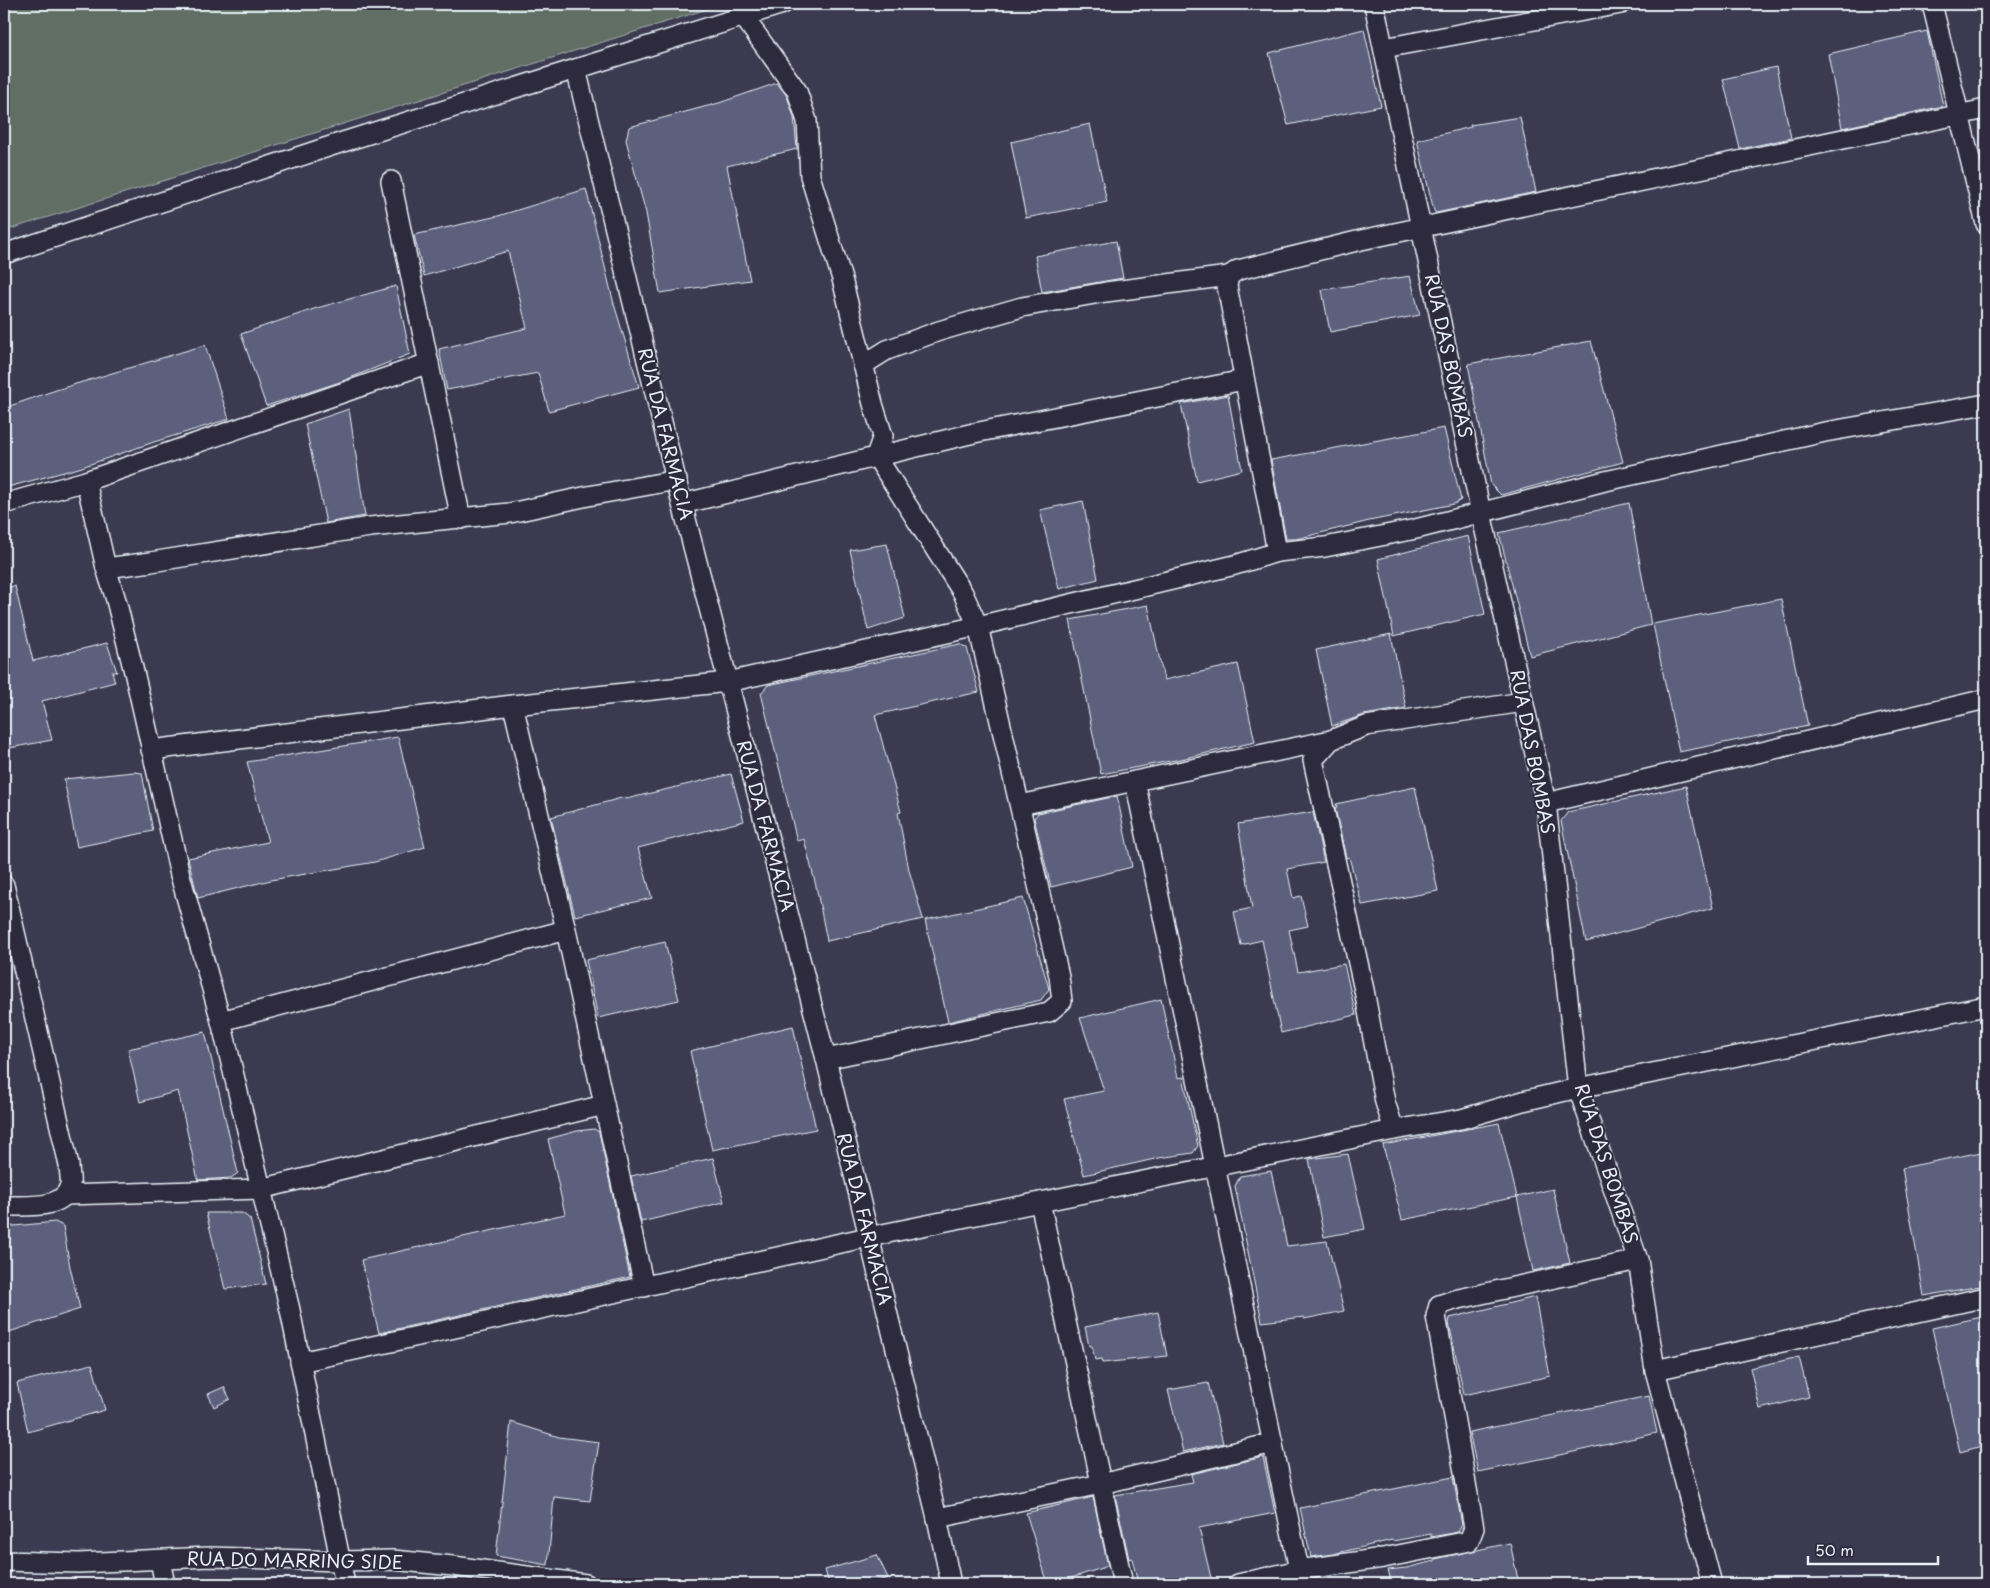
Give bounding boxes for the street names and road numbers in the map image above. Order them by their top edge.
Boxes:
street label: RUA DAS BOMBAS [1419,271,1480,440]
street label: RUA DA FARMACIA [632,345,701,523]
street label: RUA DAS BOMBAS [1504,667,1563,836]
street label: RUA DA FARMACIA [731,737,802,915]
street label: RUA DAS BOMBAS [1569,1080,1646,1247]
street label: RUA DA FARMACIA [831,1130,900,1308]
street label: RUA DO MARRING SIDE [187,1544,403,1575]

